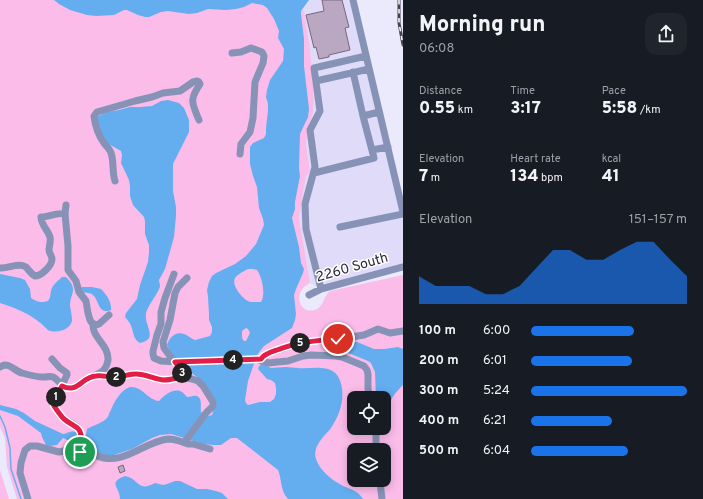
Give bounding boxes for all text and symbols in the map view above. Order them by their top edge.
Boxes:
text: Morning run [419,12,545,39]
button: share [645,13,687,55]
text: 06:08 [419,41,454,57]
text: Distance [419,84,462,98]
text: Time [510,84,535,98]
text: Pace [602,84,626,98]
text: 0.55 [419,98,455,120]
text: 3:17 [510,98,541,120]
text: 5:58 [602,98,637,120]
text: km [455,103,473,117]
text: /km [637,103,660,117]
text: Elevation [419,152,464,166]
text: Heart rate [510,152,561,166]
text: kcal [602,152,621,166]
text: 7 [419,166,428,188]
text: 134 [510,166,539,188]
text: 41 [602,166,620,188]
text: m [428,171,440,185]
text: bpm [539,171,563,185]
text: Elevation [419,212,472,228]
text: 151–157 m [629,212,687,228]
street label: 2260 South [314,250,390,286]
pin [321,322,355,356]
text: 100 m [419,323,456,339]
text: 6:00 [483,323,510,339]
icon: check [327,328,349,350]
pin: 5 [290,333,310,353]
text: 5 [297,336,303,350]
pin: 4 [223,350,243,370]
text: 4 [229,353,237,367]
text: 200 m [419,353,459,369]
text: 6:01 [483,353,507,369]
pin: 3 [172,363,192,383]
text: 3 [179,366,185,380]
pin: 2 [106,367,126,387]
text: 2 [113,370,119,384]
text: 300 m [419,383,458,399]
text: 5:24 [483,383,510,399]
pin: 1 [46,387,66,407]
text: 1 [54,390,58,404]
map controls [347,391,391,487]
button: locate [347,391,391,435]
text: 400 m [419,413,459,429]
text: 6:21 [483,413,507,429]
pin [63,435,97,469]
icon: arrive [69,441,91,463]
button: layers [347,443,391,487]
text: 500 m [419,443,459,459]
text: 6:04 [483,443,510,459]

